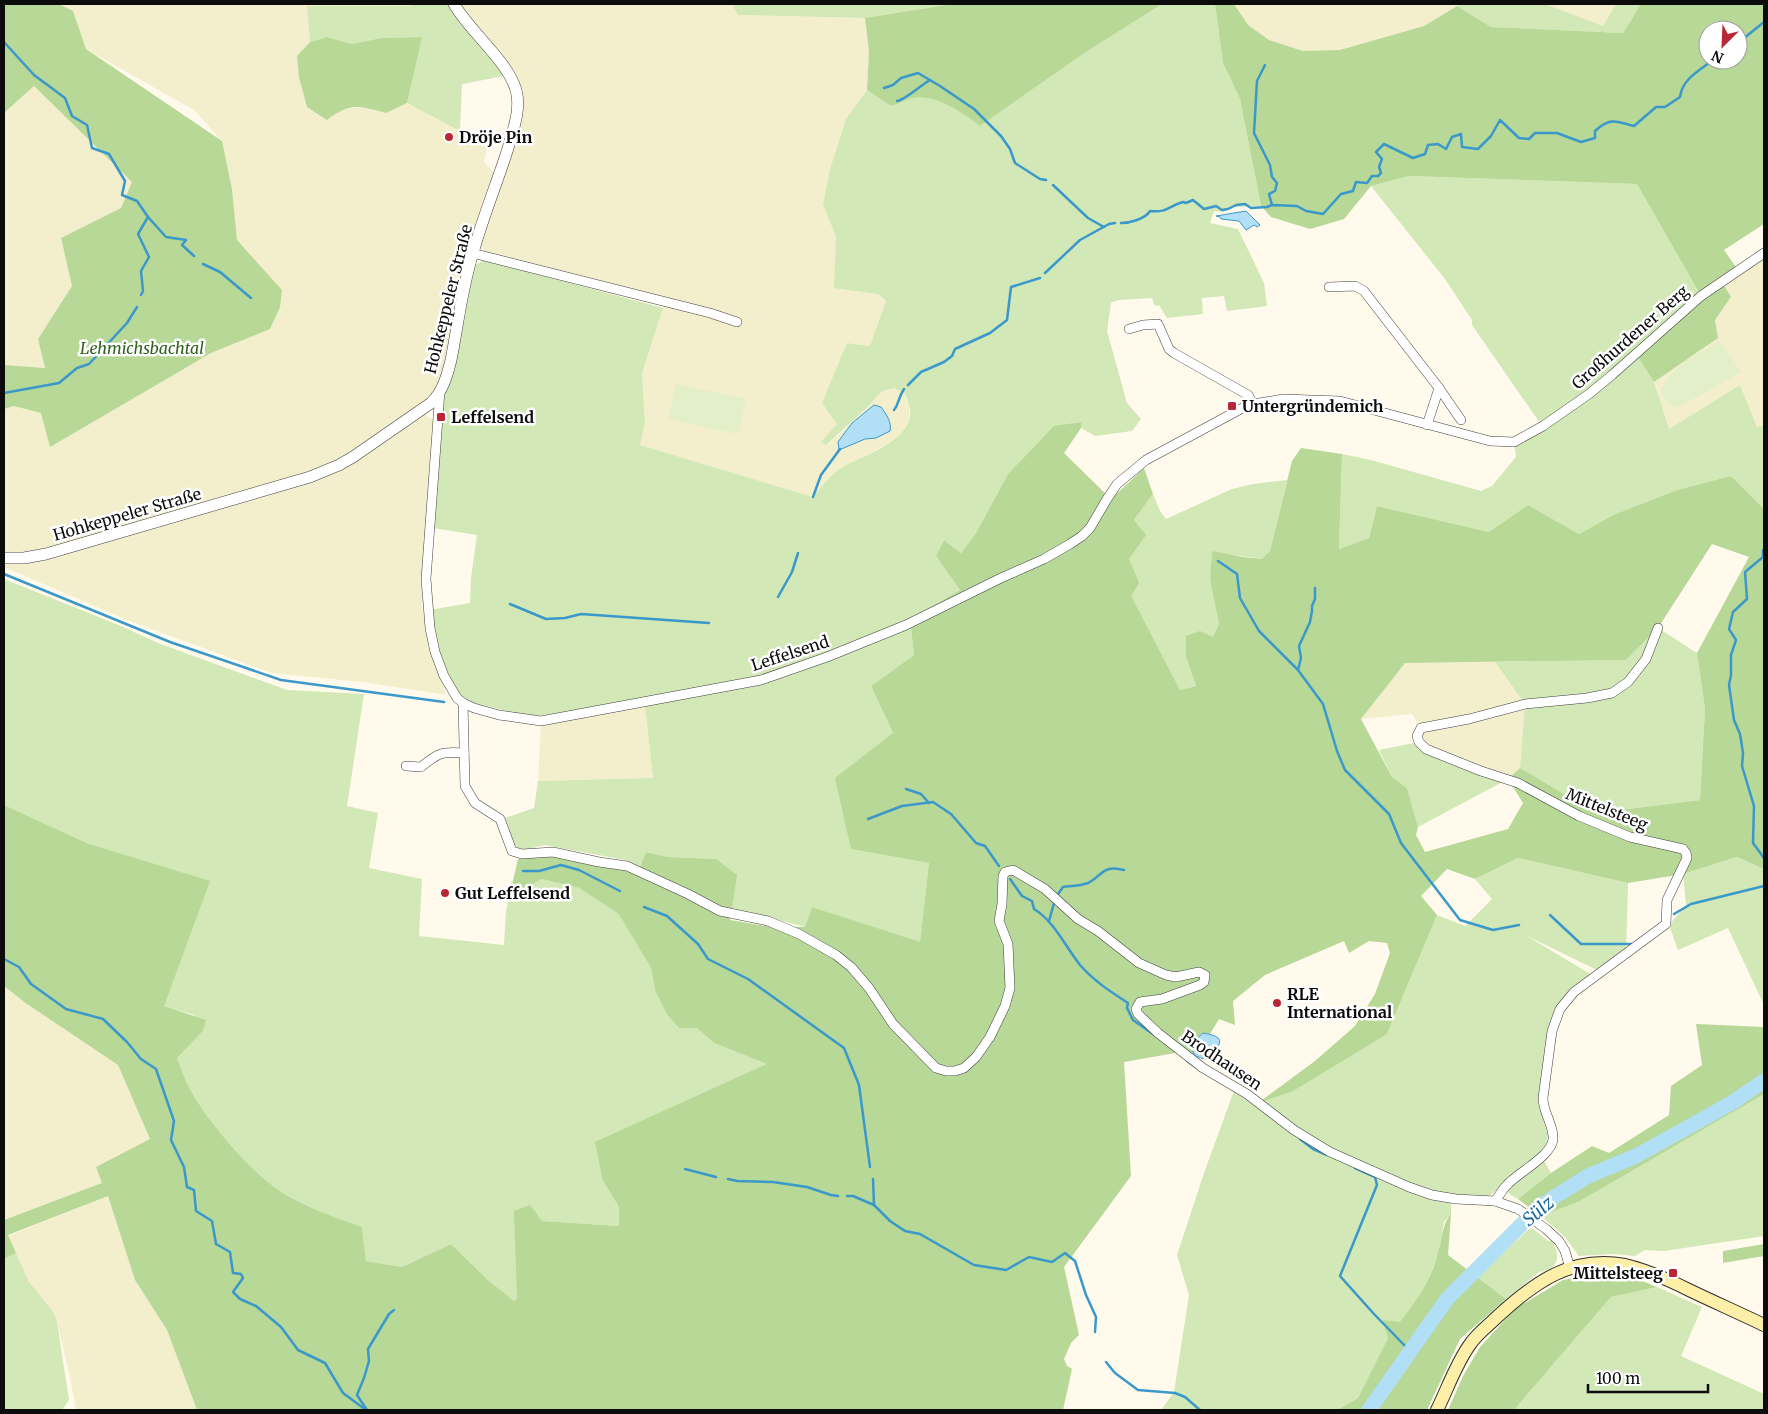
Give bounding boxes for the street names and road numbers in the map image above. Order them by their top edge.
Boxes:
street label: Hohkeppeler Straße [420,222,476,376]
street label: Großhurdener Berg [1567,281,1693,393]
street label: Hohkeppeler Straße [51,483,203,545]
street label: Leffelsend [749,631,832,675]
street label: Mittelsteeg [1563,783,1651,835]
street label: Brodhausen [1178,1026,1266,1094]

